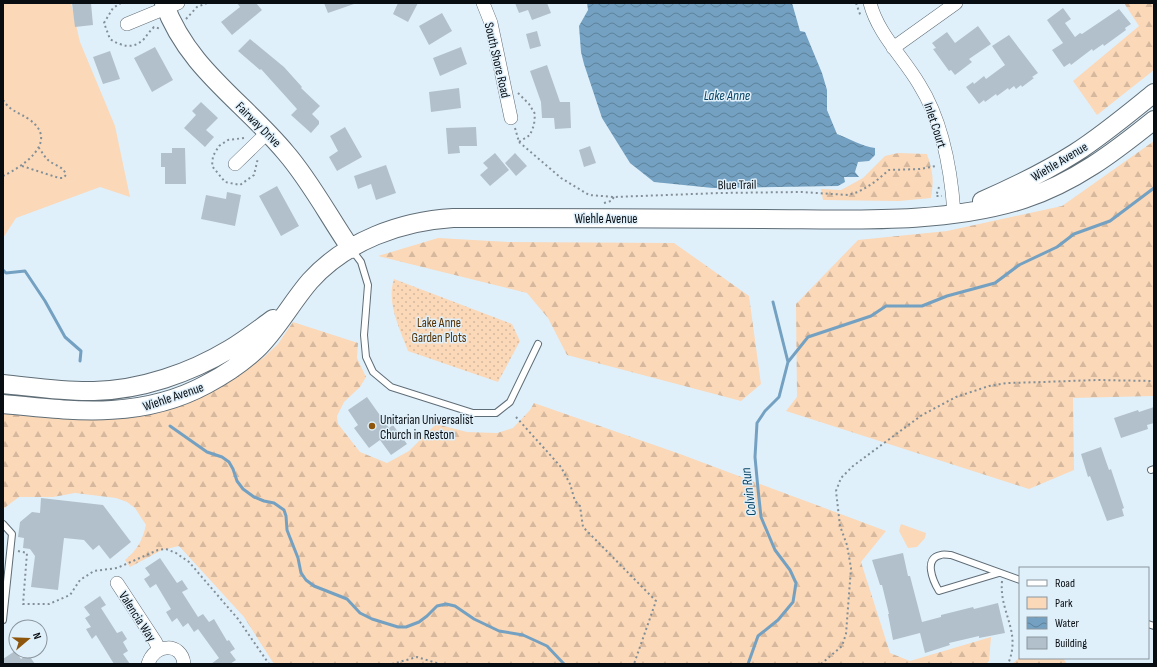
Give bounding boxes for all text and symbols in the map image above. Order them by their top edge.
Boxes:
street label: South Shore Road [481,21,513,100]
water label: Lake Anne [704,87,751,104]
street label: Fairway Drive [232,99,284,151]
street label: Inlet Court [920,101,950,150]
street label: Wiehle Avenue [1028,139,1091,185]
street label: Blue Trail [718,177,756,193]
street label: Wiehle Avenue [574,211,638,227]
park label: Lake Anne Garden Plots [411,315,467,346]
street label: Wiehle Avenue [141,379,206,415]
place label: Unitarian Universalist Church in Reston [380,412,474,443]
marker: Unitarian Universalist Church in Reston [367,421,377,431]
water label: Colvin Run [737,467,760,517]
legend [1019,567,1149,659]
text: Road [1055,576,1075,591]
street label: Valencia Way [115,589,159,645]
text: Park [1055,596,1073,611]
text: Water [1055,616,1079,631]
north arrow [8,619,48,659]
text: N [30,631,44,641]
text: Building [1055,636,1087,651]

